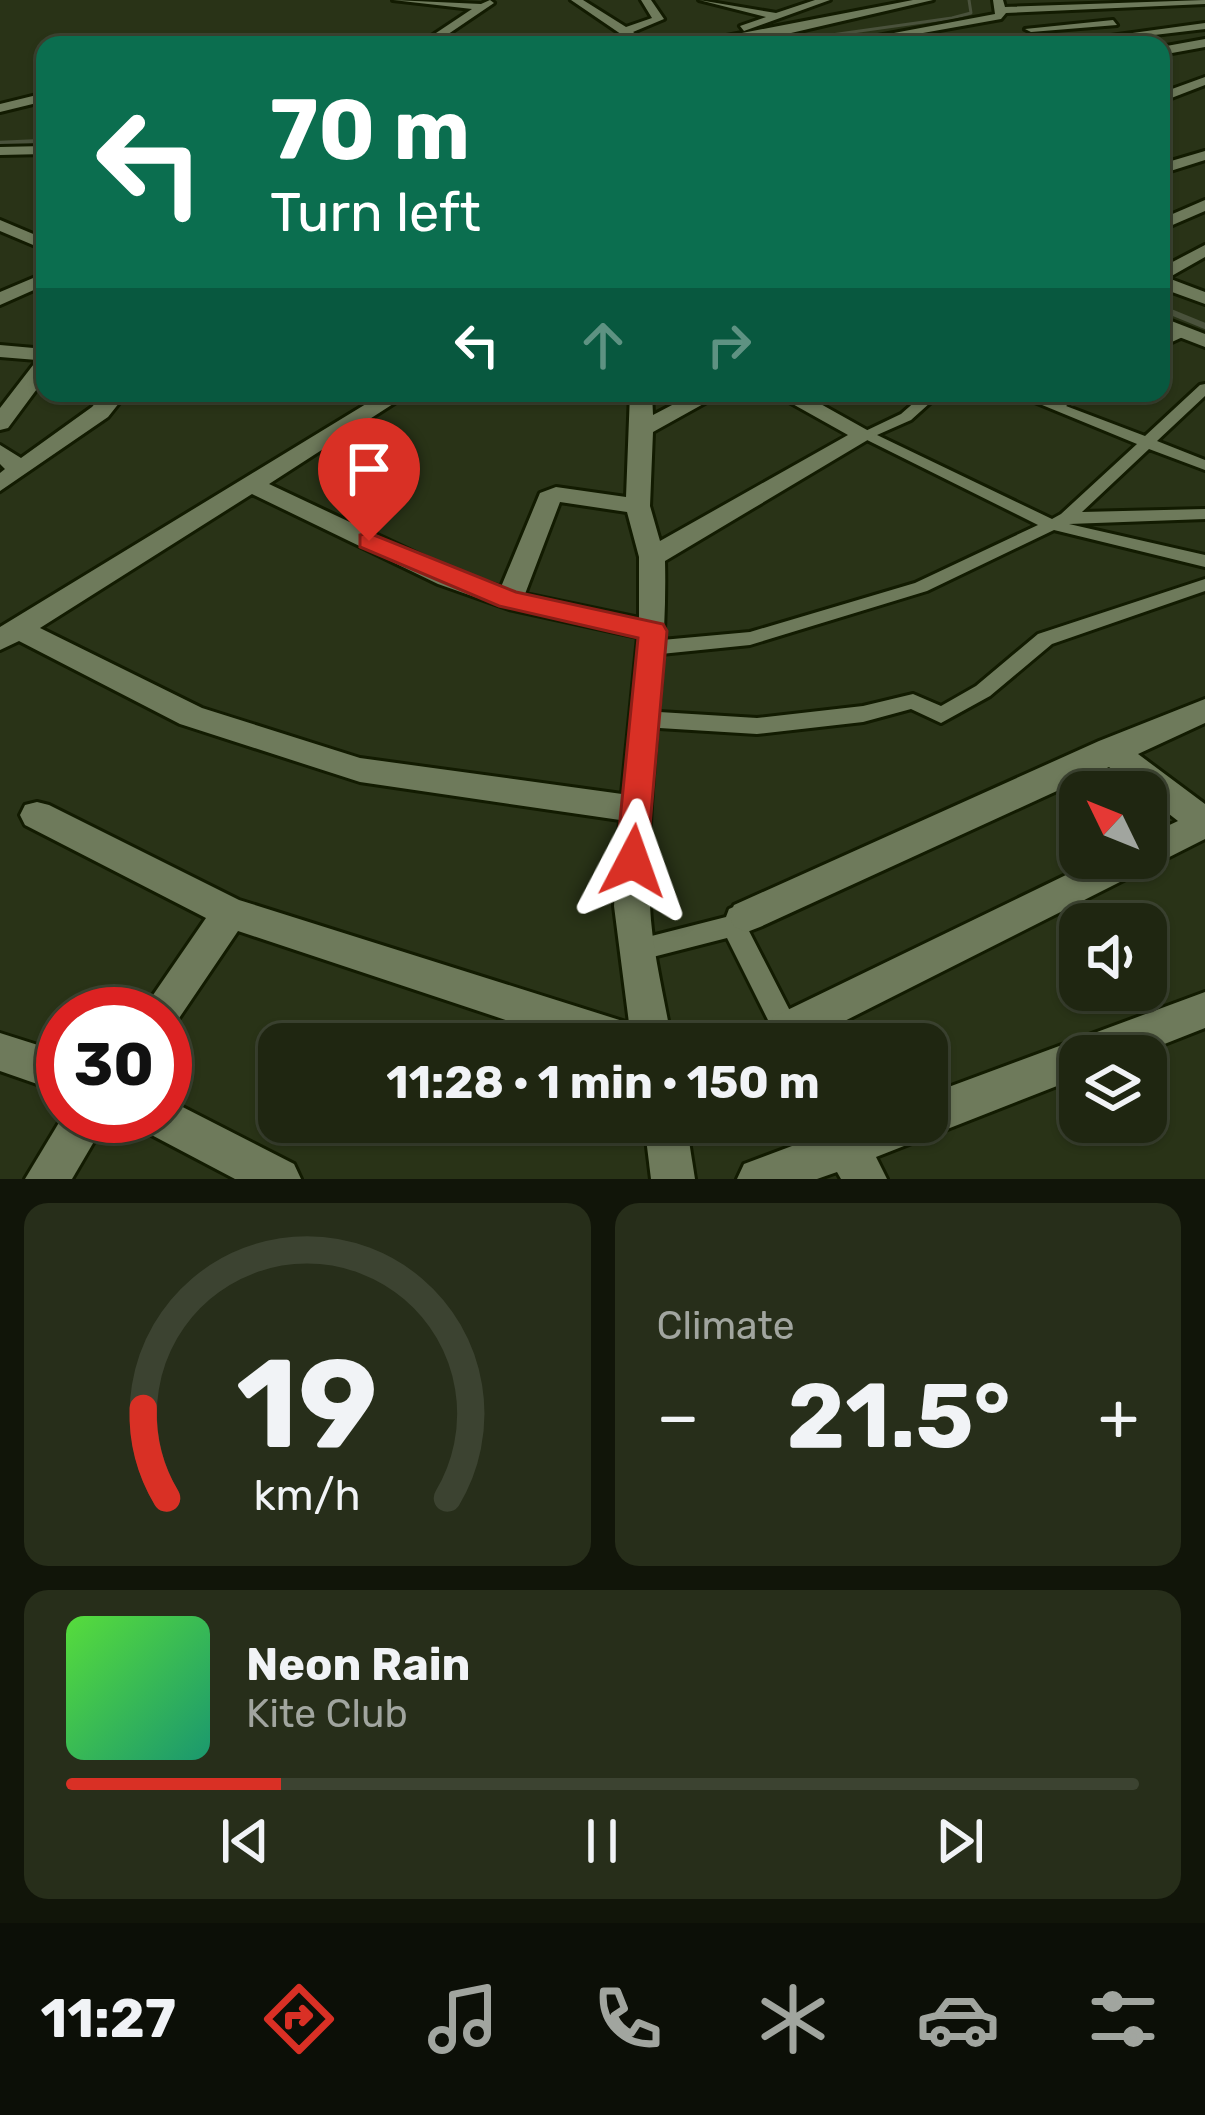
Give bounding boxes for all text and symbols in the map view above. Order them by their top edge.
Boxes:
text: 70 m [270,80,470,180]
icon: left [72,84,228,240]
text: Turn left [270,181,481,245]
icon: left [444,312,510,378]
icon: ahead [570,312,636,378]
icon: right [696,312,762,378]
pin [318,418,420,541]
icon: arrive [336,436,402,502]
north arrow [1059,771,1167,879]
map controls [1059,771,1167,1143]
position arrow [570,798,696,924]
button: sound [1059,903,1167,1011]
speed limit sign: 30 [36,987,192,1143]
button: layers [1059,1035,1167,1143]
text: 11:28 · 1 min · 150 m [386,1056,820,1109]
text: Climate [657,1303,795,1349]
text: 19 [236,1330,378,1478]
text: 21.5° [787,1363,1011,1470]
text: − [657,1377,699,1456]
text: + [1098,1377,1139,1456]
text: km/h [254,1469,361,1520]
text: Neon Rain [246,1638,471,1691]
text: Kite Club [246,1691,408,1737]
icon: previous [212,1808,278,1874]
icon: pause [569,1808,635,1874]
icon: next [927,1808,993,1874]
icon: directions [257,1977,341,2061]
icon: music [421,1977,505,2061]
icon: phone [586,1977,670,2061]
icon: climate [751,1977,835,2061]
icon: car [916,1977,1000,2061]
icon: filters [1081,1977,1165,2061]
text: 11:27 [40,1987,176,2051]

